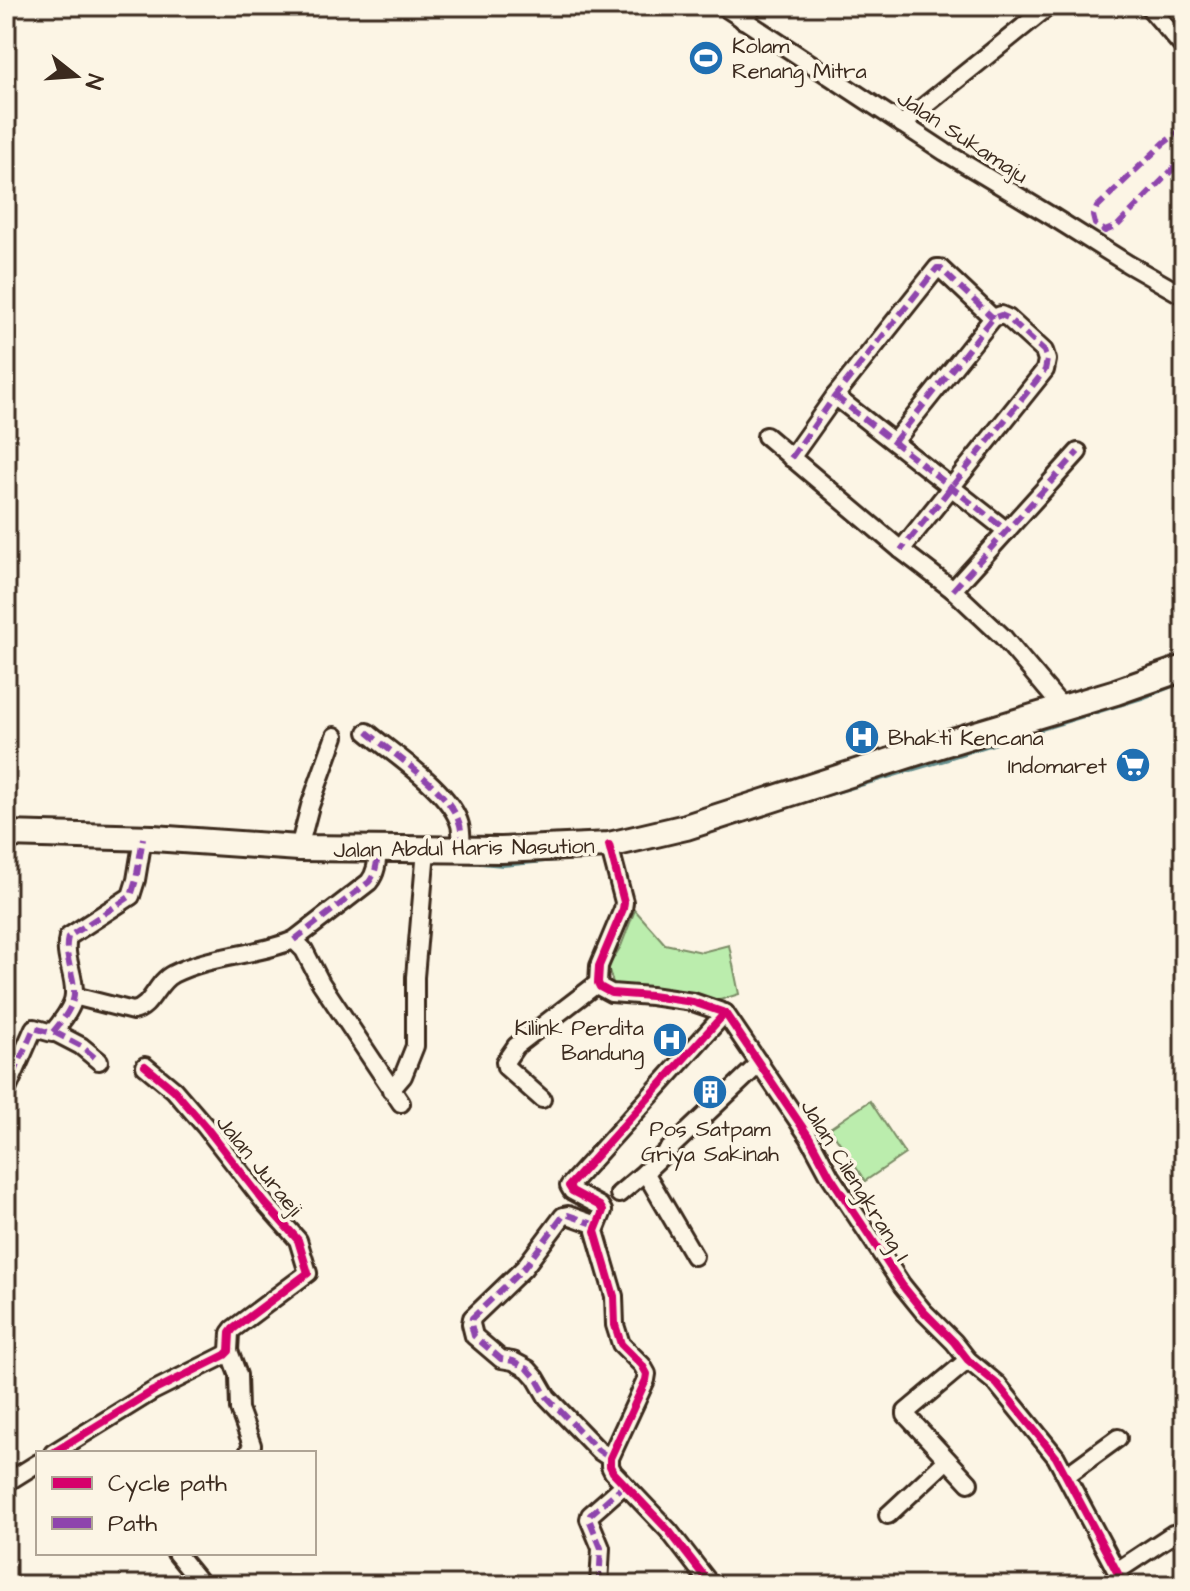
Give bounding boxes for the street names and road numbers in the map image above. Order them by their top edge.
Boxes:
street label: Jalan Sukamaju [891,83,1034,191]
street label: Jalan Abdul Haris Nasution [333,831,595,866]
street label: Jalan Cilengkrang I [792,1094,917,1268]
street label: Jalan Juraeji [208,1109,309,1223]

